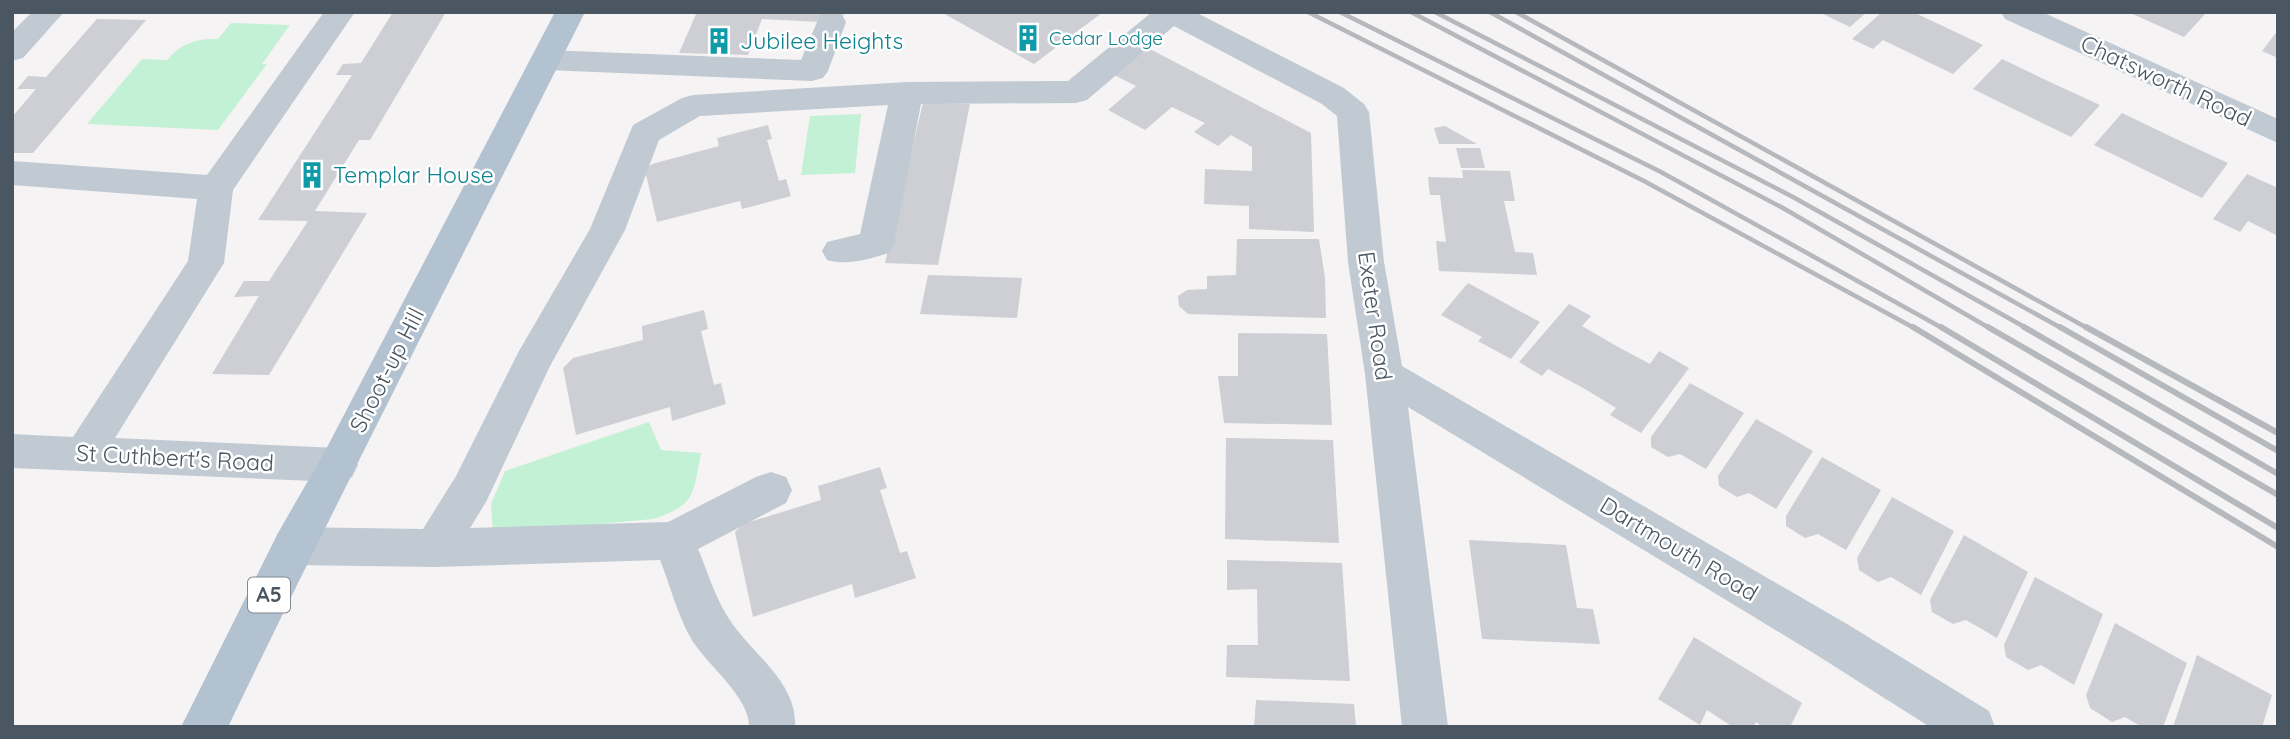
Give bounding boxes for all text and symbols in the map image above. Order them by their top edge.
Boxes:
building icon: Cedar Lodge [1013,23,1043,53]
building icon: Jubilee Heights [704,26,734,56]
place label: Jubilee Heights [740,26,903,55]
place label: Cedar Lodge [1049,26,1163,50]
street label: Chatsworth Road [2076,28,2256,133]
building icon: Templar House [297,160,327,190]
place label: Templar House [333,160,494,189]
street label: Exeter Road [1352,250,1399,382]
street label: Shoot-up Hill [343,303,430,437]
street label: St Cuthbert's Road [75,438,275,477]
street label: Dartmouth Road [1595,490,1764,607]
road number: A5 [248,578,290,612]

